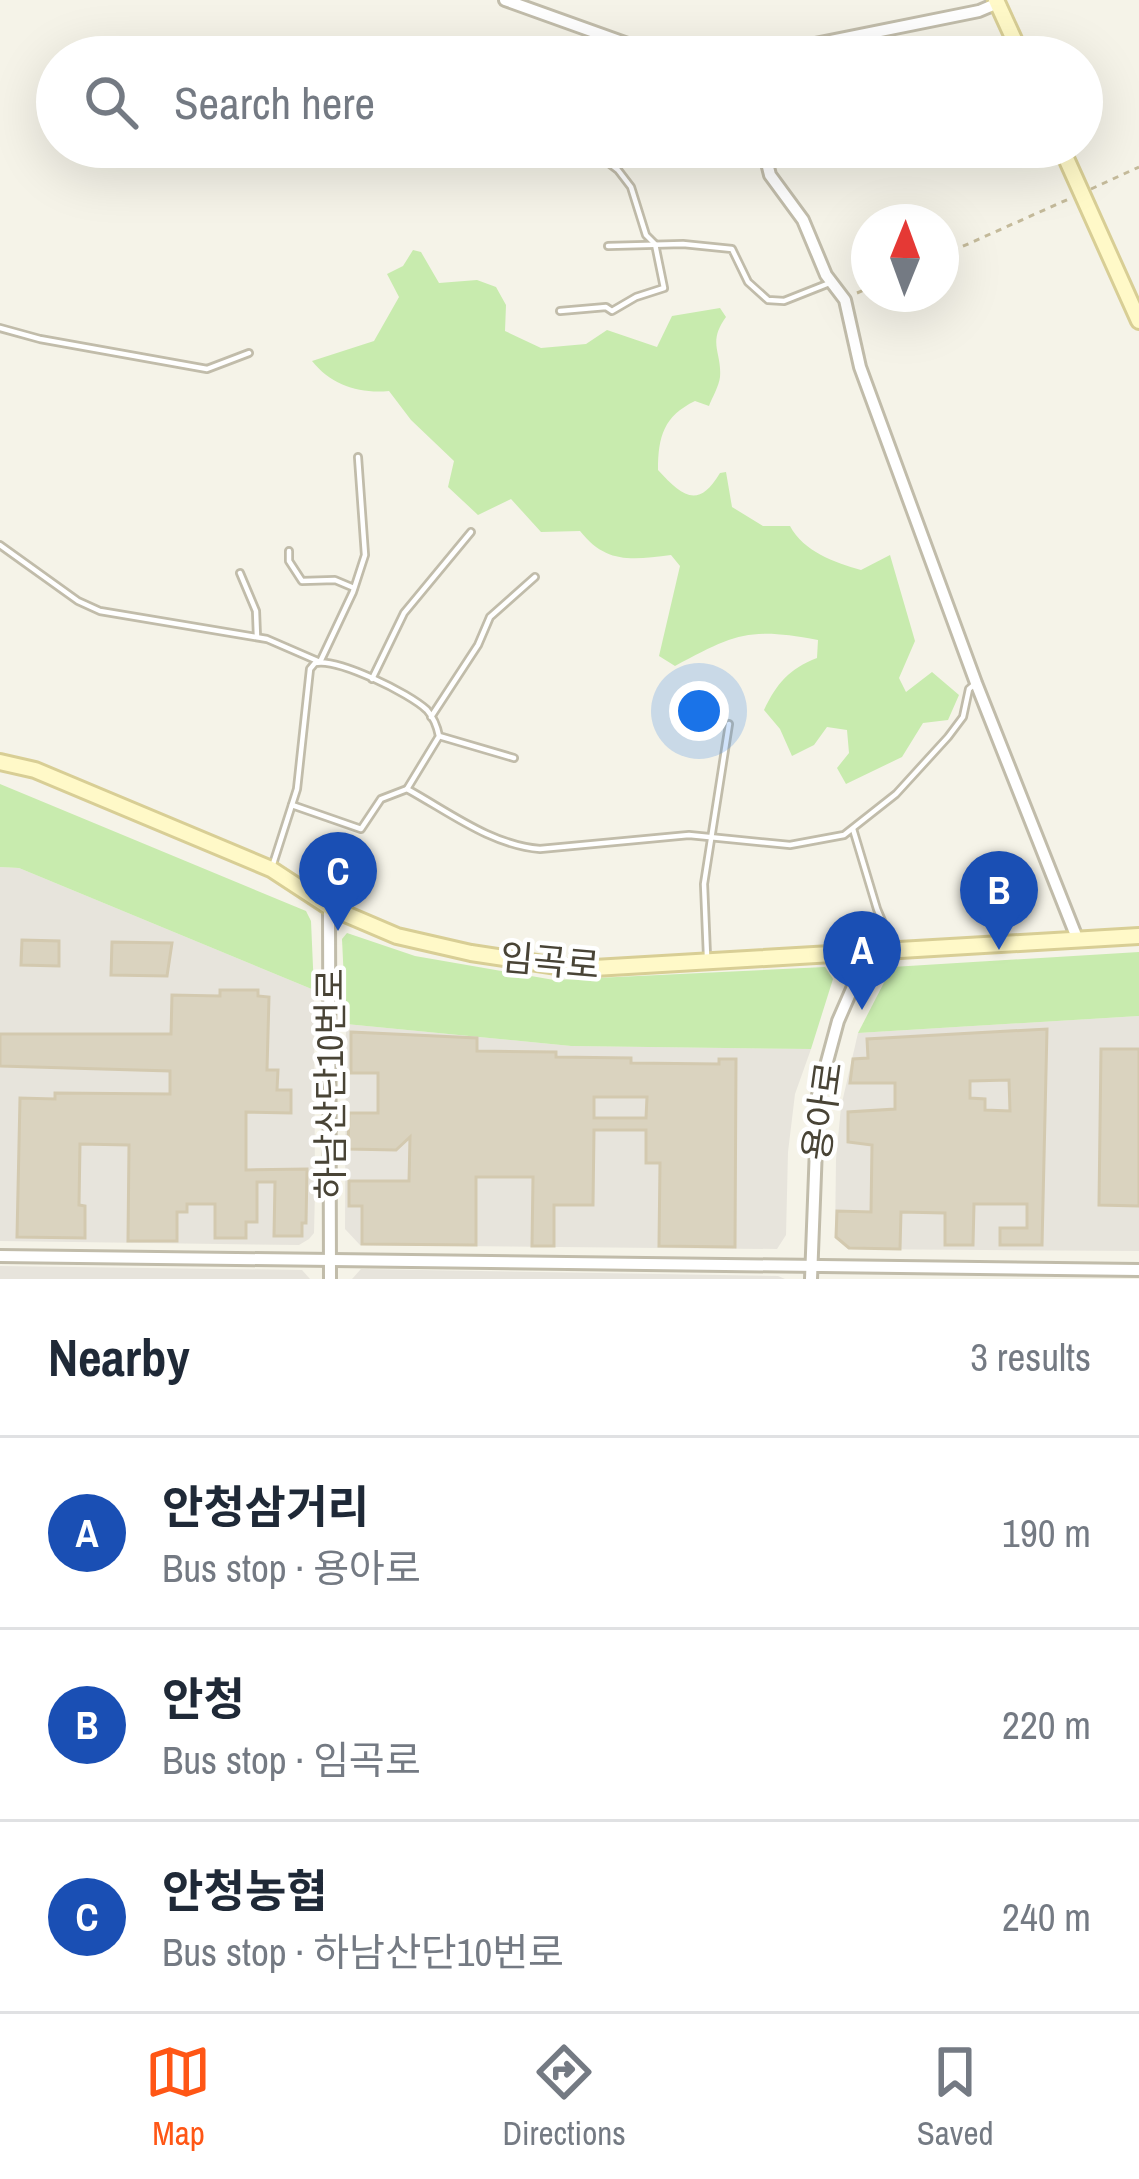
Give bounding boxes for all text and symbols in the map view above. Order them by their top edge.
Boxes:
search box [36,36,1103,168]
icon: search [78,69,144,135]
text: Search here [174,72,375,133]
north arrow [851,204,959,312]
your location [669,681,729,741]
pin: C [299,832,377,931]
pin: B [960,851,1038,950]
pin: A [823,911,901,1010]
street label: 임곡로 [498,933,602,989]
street label: 하남산단10번로 [306,968,354,1200]
street label: 용아로 [791,1058,853,1164]
text: Nearby [48,1323,190,1392]
text: 3 results [970,1331,1091,1383]
text: 안청삼거리 [162,1476,369,1537]
text: A [75,1507,99,1559]
text: 190 m [1002,1507,1091,1559]
text: Bus stop · 용아로 [162,1542,421,1594]
text: 안청 [162,1668,245,1729]
text: B [75,1699,99,1751]
text: 220 m [1002,1699,1091,1751]
text: Bus stop · 임곡로 [162,1734,421,1786]
text: 안청농협 [162,1860,328,1921]
text: C [75,1891,99,1943]
text: 240 m [1002,1891,1091,1943]
text: Bus stop · 하남산단10번로 [162,1926,564,1978]
tab: Map [145,2039,211,2155]
tab: Directions [502,2039,626,2155]
tab: Saved [917,2039,993,2155]

